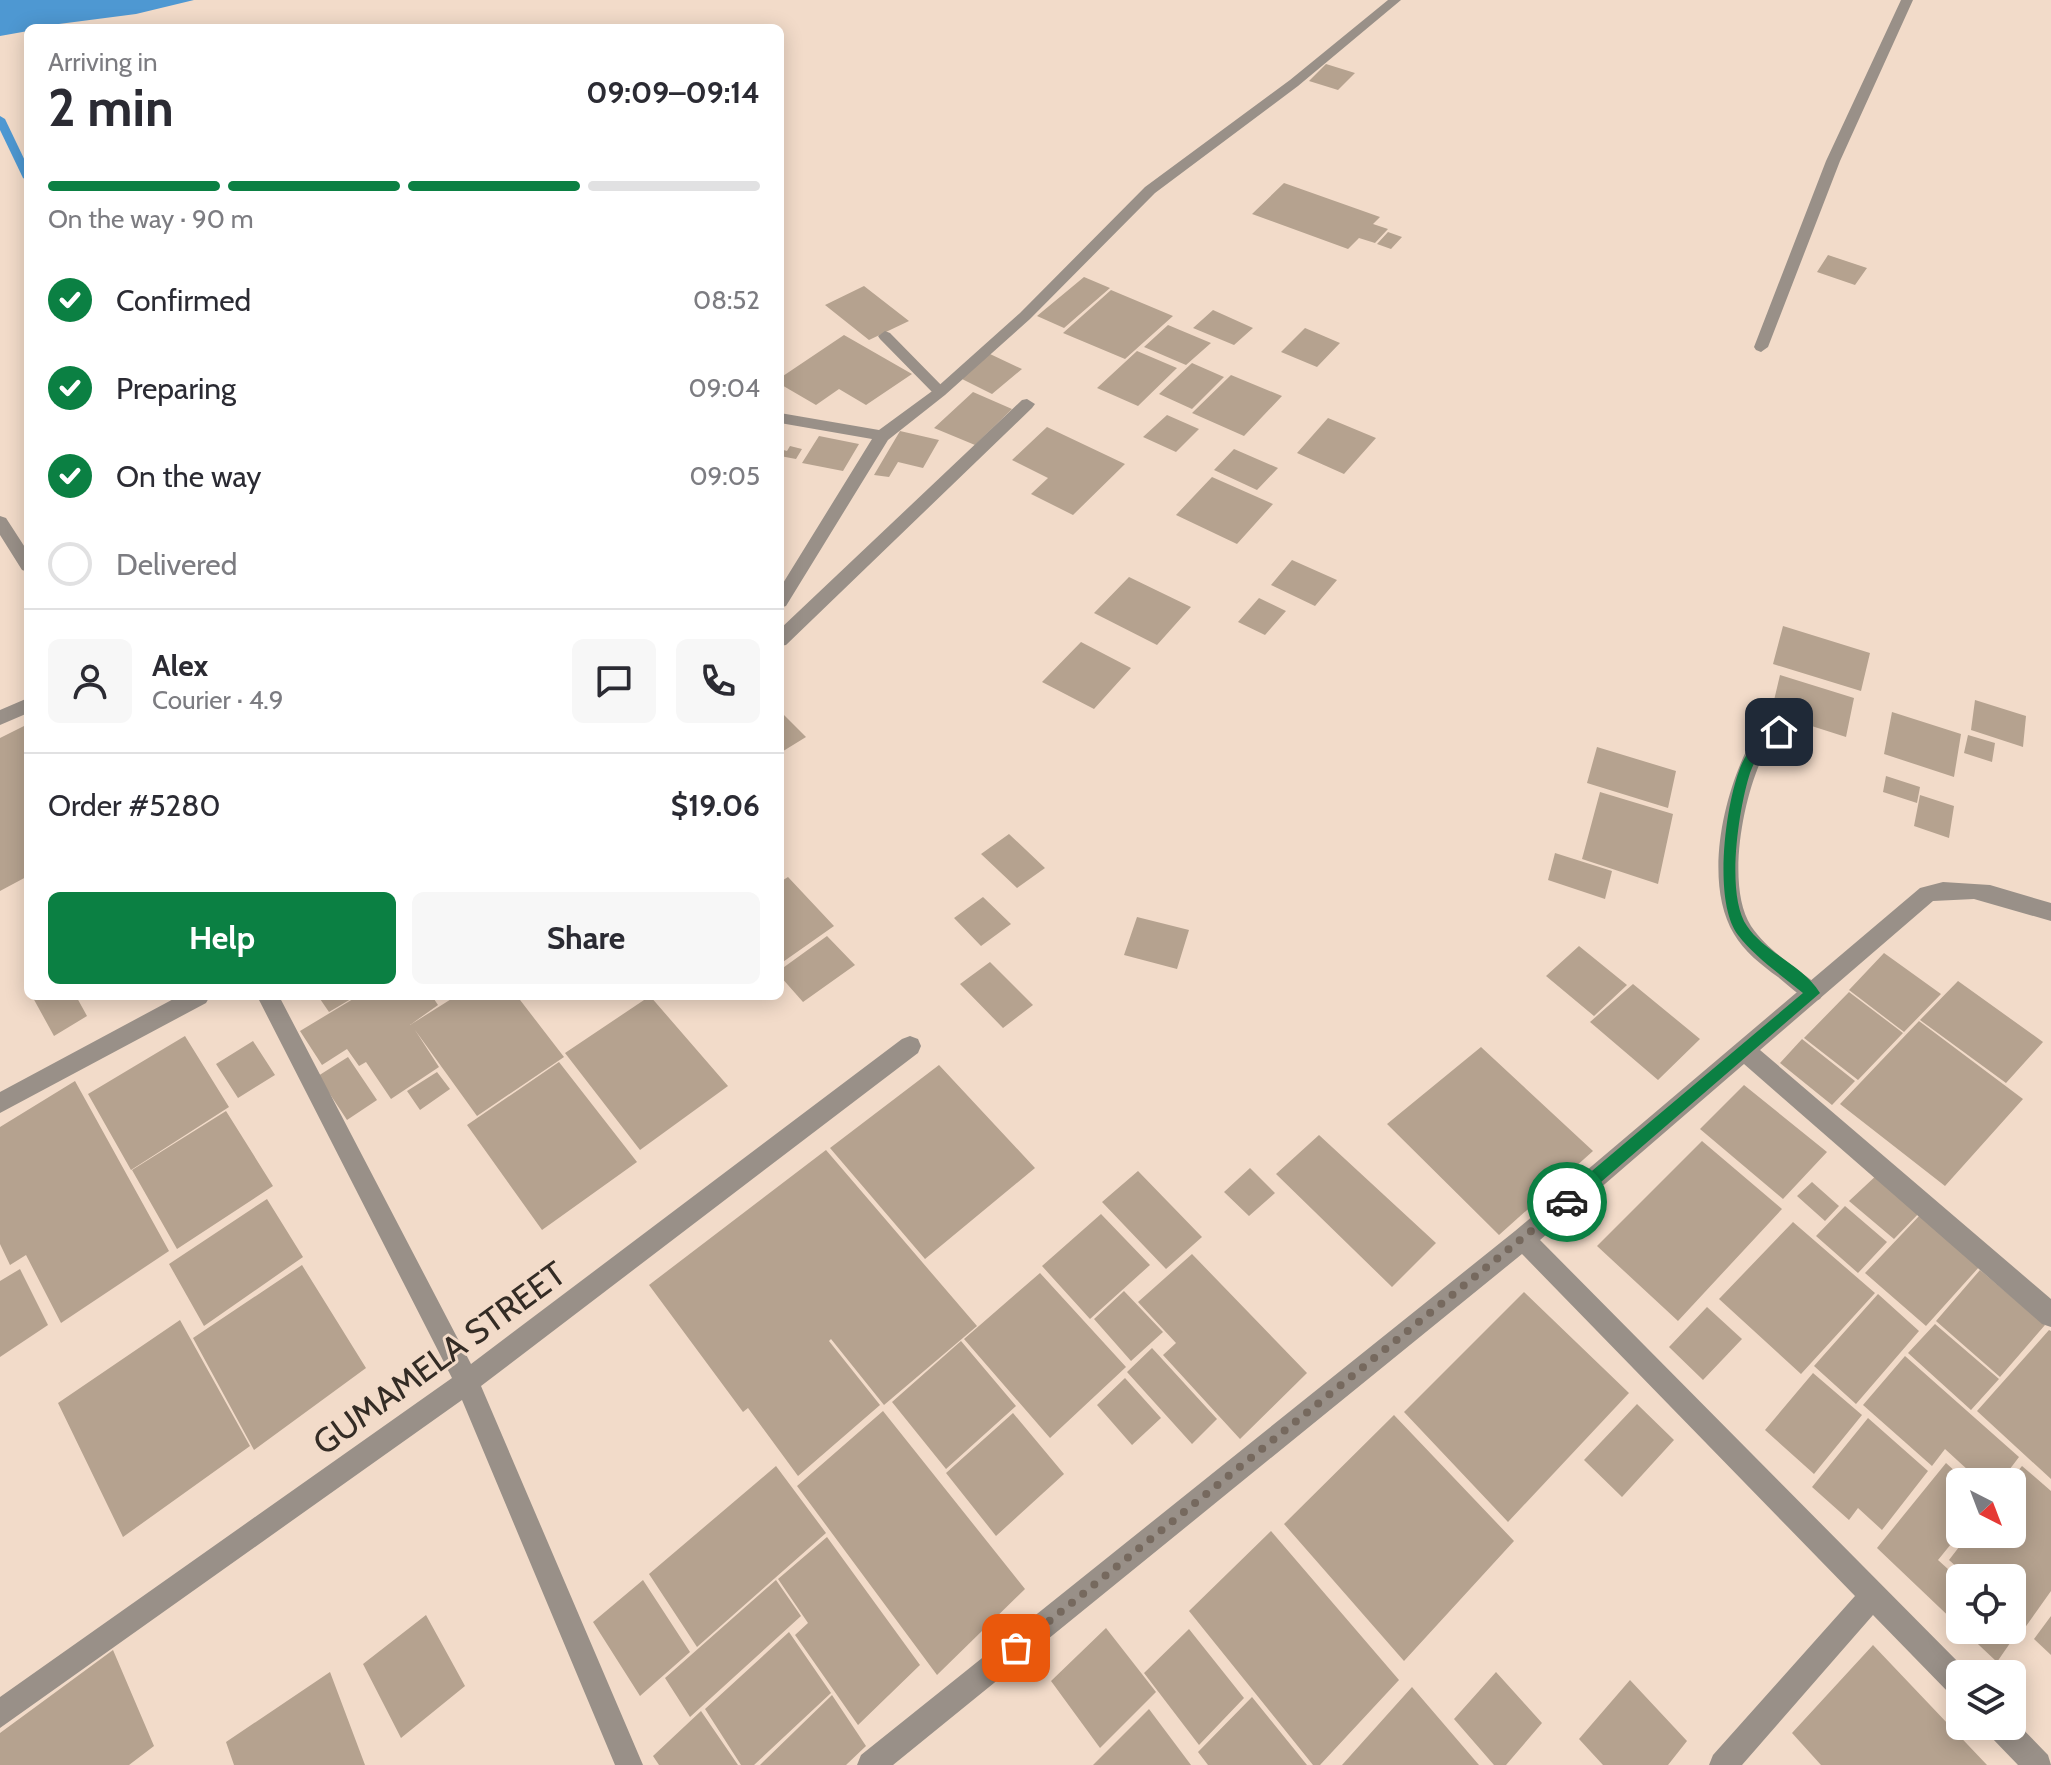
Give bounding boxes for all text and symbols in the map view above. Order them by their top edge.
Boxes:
text: Arriving in [48,46,158,78]
text: 09:09–09:14 [586,74,760,111]
text: 2 min [48,76,174,139]
text: On the way · 90 m [48,203,254,235]
icon: check [48,278,92,322]
text: Confirmed [116,282,251,319]
text: 08:52 [693,284,760,316]
icon: check [48,366,92,410]
text: Preparing [116,370,236,407]
text: 09:04 [688,372,760,404]
icon: check [48,454,92,498]
text: On the way [116,458,261,495]
text: 09:05 [689,460,760,492]
text: Delivered [116,546,237,583]
button: person [48,639,132,723]
button: chat [572,639,656,723]
button: phone [676,639,760,723]
text: Alex [152,647,208,684]
text: Courier · 4.9 [152,684,284,716]
pin [1745,698,1813,766]
icon: home [1757,710,1801,754]
text: Order #5280 [48,787,220,824]
text: $19.06 [671,787,760,824]
button: Help [48,892,396,984]
button: Share [412,892,760,984]
courier [1527,1162,1607,1242]
icon: car [1545,1180,1589,1224]
street label: GUMAMELA STREET [305,1252,573,1464]
north arrow [1946,1468,2026,1548]
map controls [1946,1468,2026,1740]
button: locate [1946,1564,2026,1644]
pin [982,1614,1050,1682]
icon: bag [994,1626,1038,1670]
button: layers [1946,1660,2026,1740]

